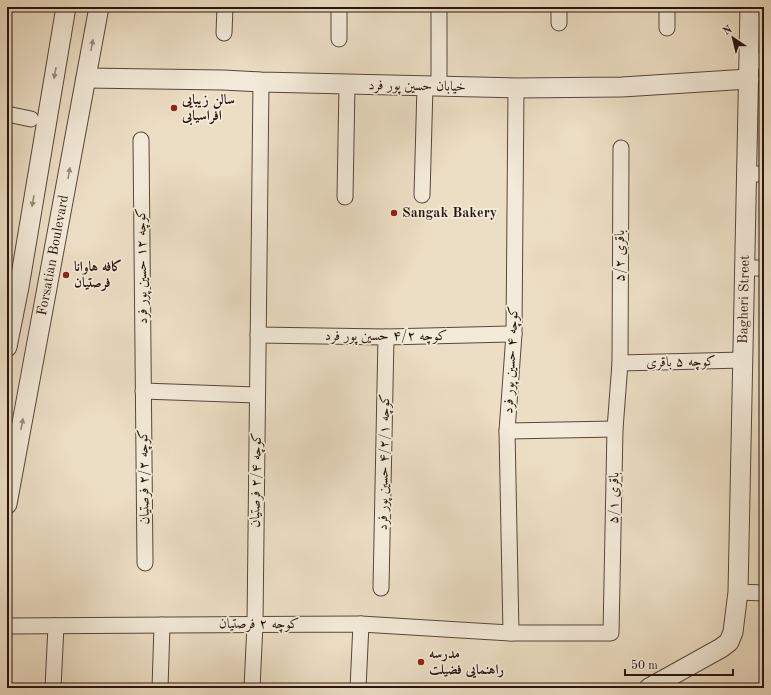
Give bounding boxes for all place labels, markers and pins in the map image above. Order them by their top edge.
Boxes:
place label: سالن زیبایی افراسیابی [181,93,235,126]
marker: سالن زیبایی افراسیابی [169,103,179,113]
place label: Sangak Bakery [402,206,497,220]
marker: Sangak Bakery [389,208,399,218]
place label: کافه هاوانا فرصتیان [74,259,122,292]
marker: کافه هاوانا فرصتیان [61,270,71,280]
place label: مدرسه راهنمایی فضیلت [429,647,504,679]
marker: مدرسه راهنمایی فضیلت [416,657,426,667]

